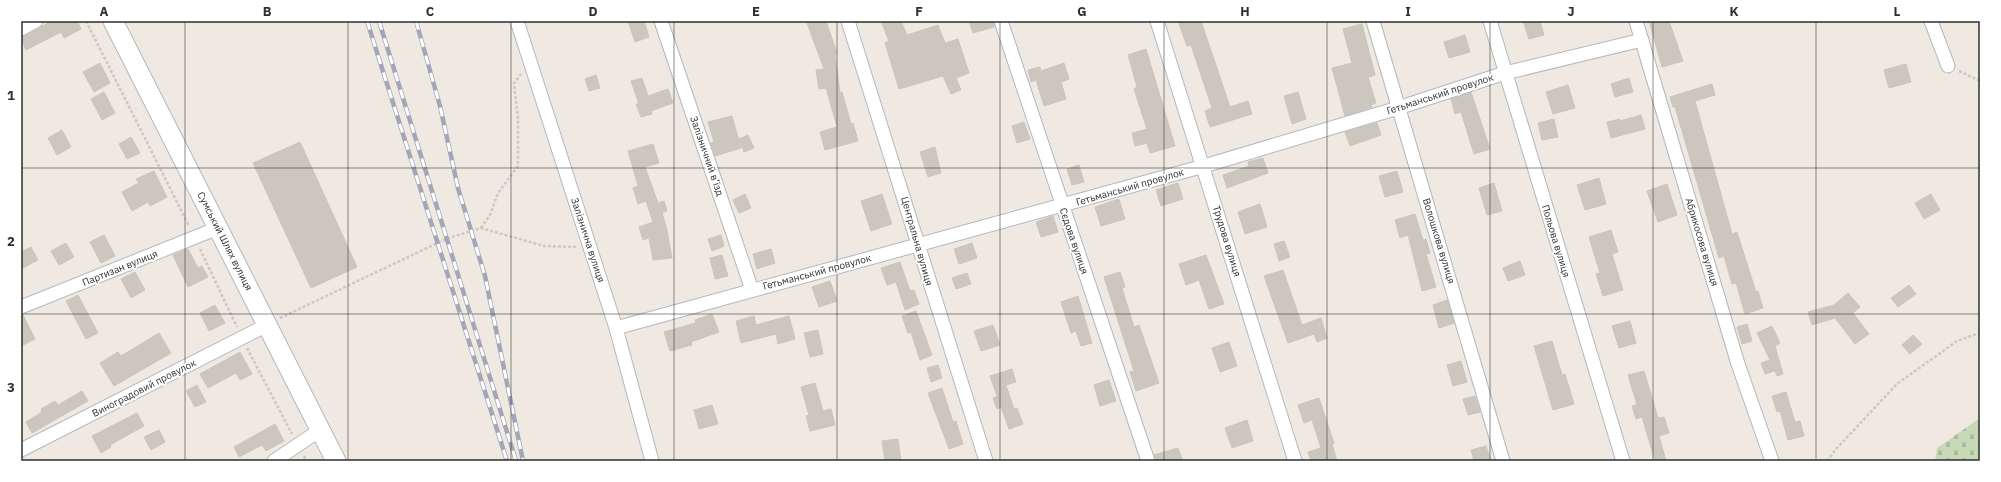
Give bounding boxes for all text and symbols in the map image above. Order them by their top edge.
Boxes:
text: A [100,3,109,20]
text: B [263,3,272,20]
text: C [426,3,435,20]
text: D [588,3,598,20]
text: E [752,3,760,20]
text: F [915,3,923,20]
text: G [1077,3,1087,20]
text: H [1240,3,1250,20]
text: I [1405,3,1411,20]
text: J [1567,3,1575,20]
text: K [1729,3,1739,20]
text: L [1894,3,1901,20]
street label: Гетьманський провулок [1385,70,1496,117]
text: 1 [7,87,15,104]
street label: Залізничний в’їзд [687,114,727,198]
street label: Гетьманський провулок [1075,165,1186,209]
street label: Сумський Шлях вулиця [194,189,256,293]
street label: Центральна вулиця [898,195,936,287]
street label: Залізнична вулиця [568,196,608,284]
street label: Абрикосова вулиця [1682,196,1722,288]
street label: Волошкова вулиця [1420,197,1458,285]
street label: Польова вулиця [1539,203,1573,279]
street label: Трудова вулиця [1210,204,1244,278]
street label: Сєдова вулиця [1057,206,1091,276]
text: 2 [7,233,15,250]
street label: Партизан вулиця [80,247,160,289]
street label: Гетьманський провулок [761,251,873,293]
street label: Виноградовий провулок [90,356,199,420]
text: 3 [7,379,15,396]

